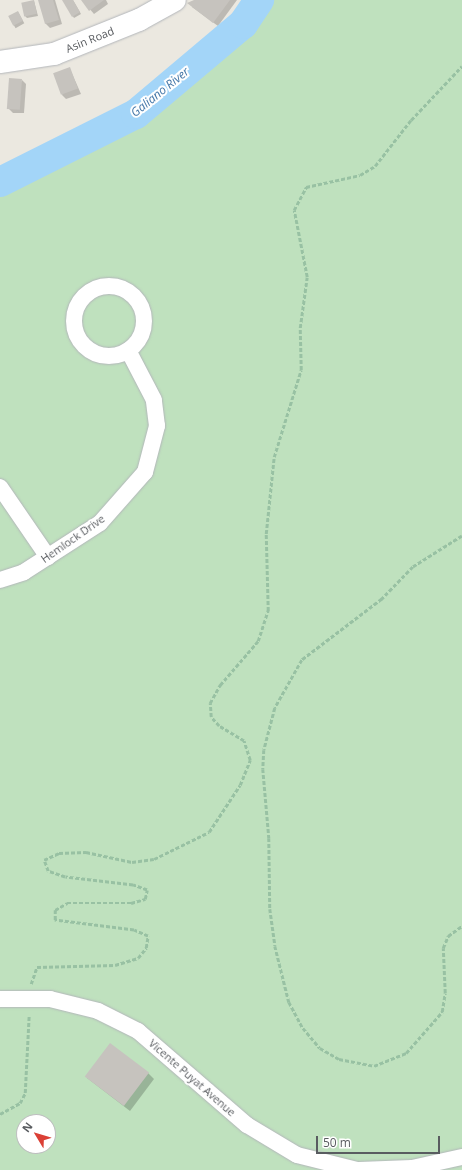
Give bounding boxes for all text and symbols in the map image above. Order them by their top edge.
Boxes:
street label: Asin Road [64,24,116,56]
water label: Galiano River [128,64,192,120]
street label: Hemlock Drive [39,512,107,566]
street label: Vicente Puyat Avenue [146,1037,238,1119]
north arrow [16,1114,56,1154]
text: N [18,1119,36,1135]
scale bar [318,1128,442,1154]
text: 50 m [323,1134,351,1151]

